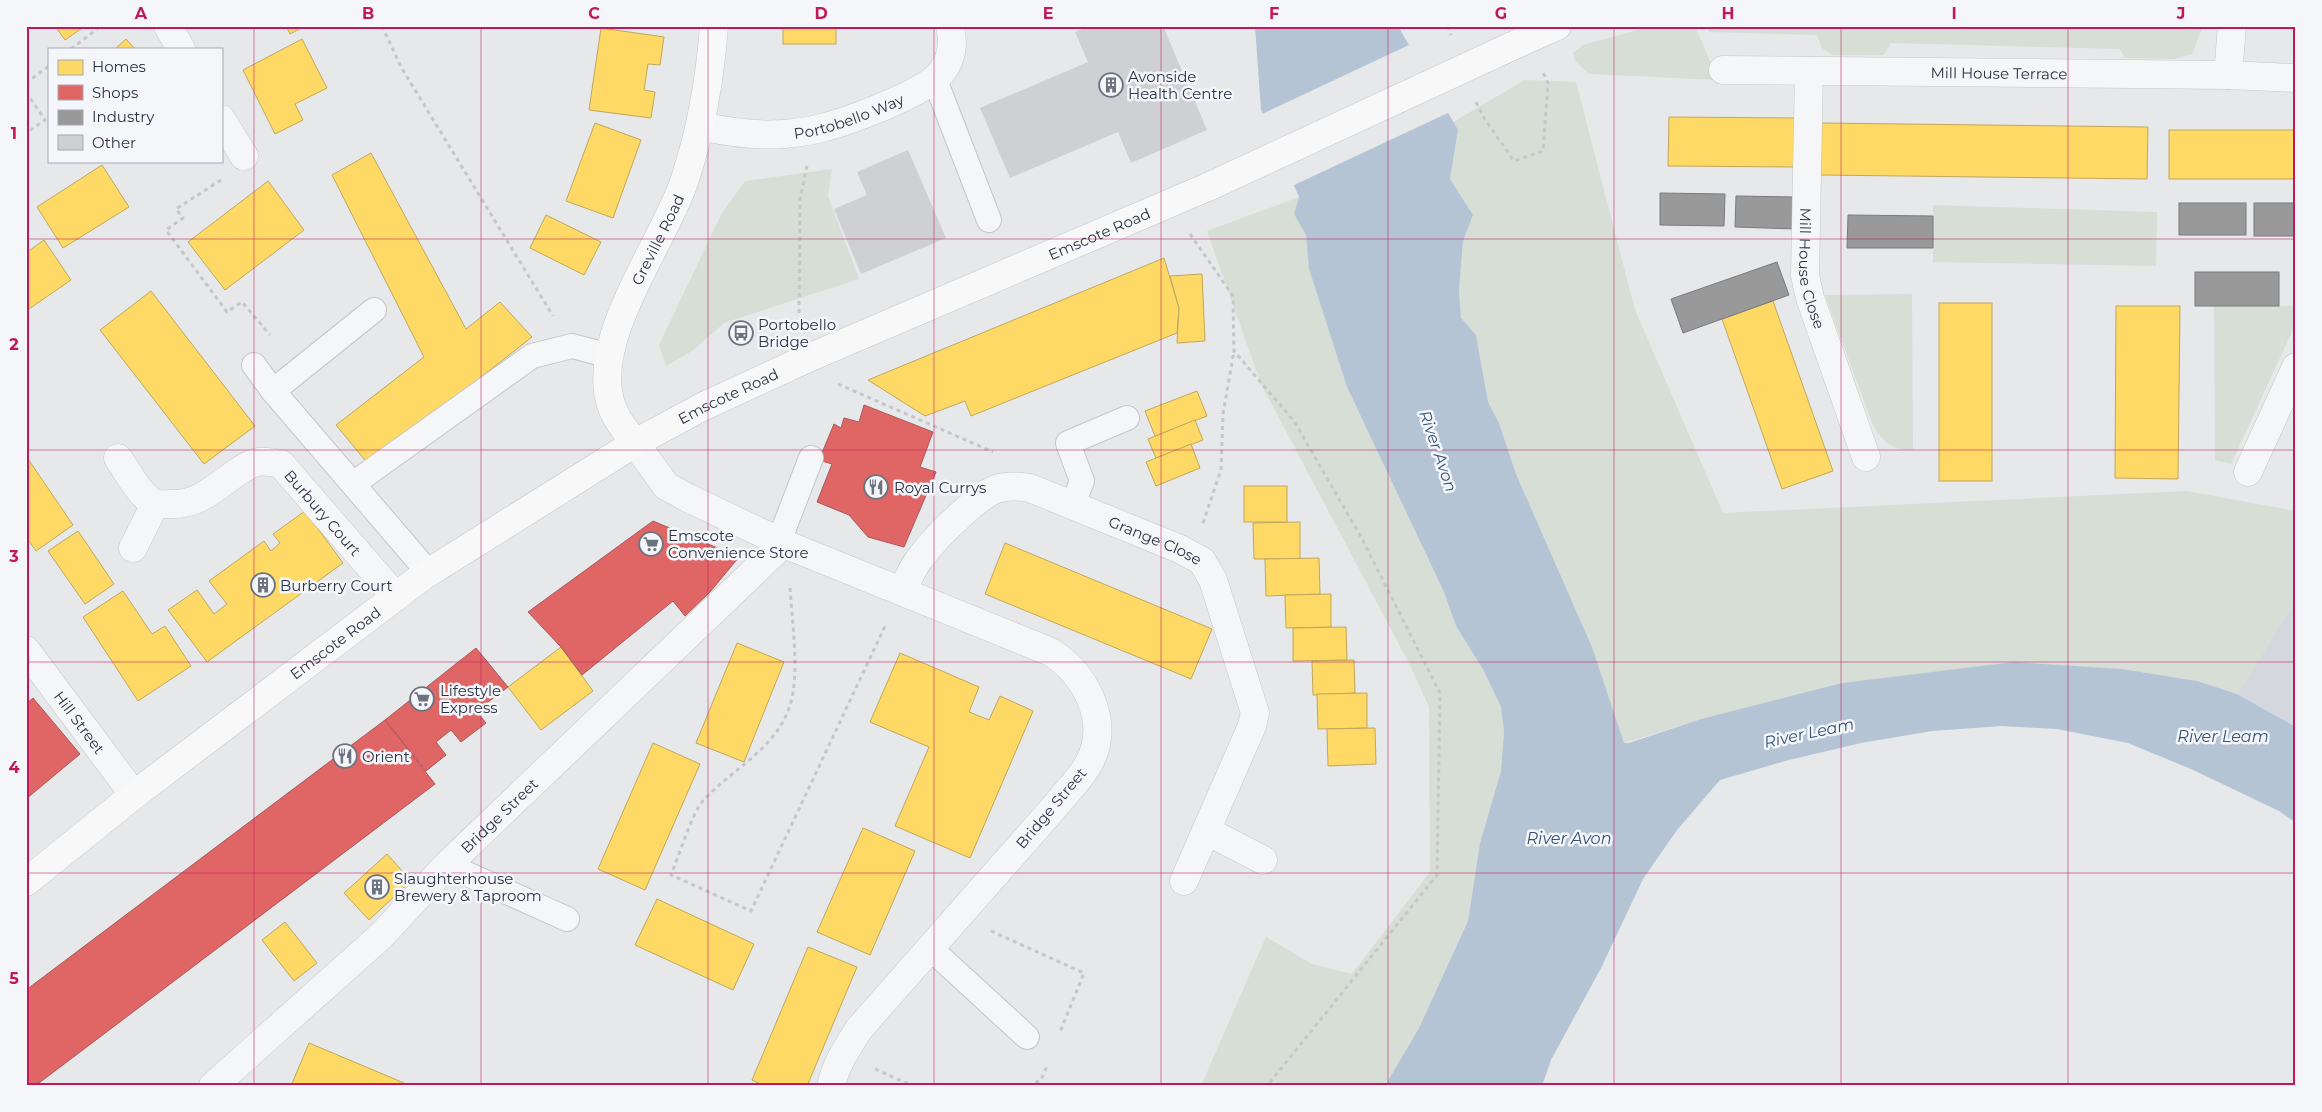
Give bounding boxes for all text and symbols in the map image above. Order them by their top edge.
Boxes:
text: A [134,4,148,23]
text: B [362,4,374,23]
text: C [588,4,600,23]
text: D [814,4,828,23]
text: E [1043,4,1053,23]
text: F [1269,4,1279,23]
text: G [1495,4,1507,23]
text: H [1722,4,1734,23]
text: I [1951,4,1957,23]
text: J [2176,4,2185,23]
legend [48,48,222,162]
text: Homes [92,57,146,76]
street label: Mill House Terrace [1930,63,2067,83]
place label: Avonside Health Centre [1128,67,1232,103]
building icon: Avonside Health Centre [1098,72,1124,98]
text: Shops [92,83,138,102]
street label: Portobello Way [793,89,907,143]
text: Industry [92,107,155,126]
text: 1 [11,124,17,143]
text: Other [92,133,136,152]
street label: Greville Road [627,191,688,288]
street label: Emscote Road [1045,203,1153,264]
street label: Mill House Close [1795,207,1830,331]
place label: Portobello Bridge [758,315,836,351]
bus stop icon: Portobello Bridge [728,320,754,346]
text: 2 [9,335,19,354]
street label: Emscote Road [674,364,781,428]
water label: River Avon [1415,408,1461,494]
street label: Burbury Court [281,466,365,559]
restaurant icon: Royal Currys [863,474,889,500]
place label: Royal Currys [894,478,986,497]
street label: Grange Close [1106,512,1205,569]
place label: Emscote Convenience Store [668,526,809,562]
supermarket icon: Emscote Convenience Store [638,531,664,557]
text: 3 [8,547,19,566]
building icon: Burberry Court [250,572,276,598]
place label: Burberry Court [280,576,393,595]
street label: Emscote Road [286,602,384,683]
place label: Lifestyle Express [440,681,501,717]
supermarket icon: Lifestyle Express [409,686,435,712]
street label: Hill Street [50,687,109,757]
water label: River Leam [1762,714,1856,752]
water label: River Leam [2177,727,2269,746]
restaurant icon: Orient [332,743,358,769]
place label: Orient [362,747,410,766]
text: 4 [8,758,20,777]
street label: Bridge Street [1012,764,1090,852]
street label: Bridge Street [456,774,542,857]
water label: River Avon [1527,829,1611,848]
place label: Slaughterhouse Brewery & Taproom [394,869,542,905]
building icon: Slaughterhouse Brewery & Taproom [364,874,390,900]
text: 5 [9,969,19,988]

